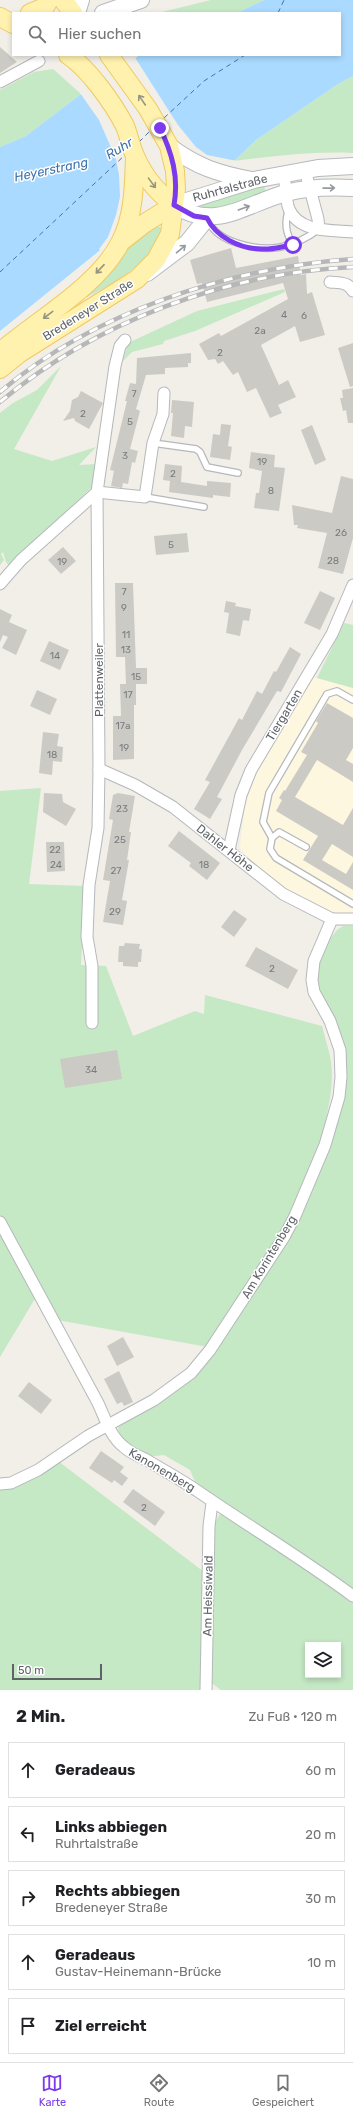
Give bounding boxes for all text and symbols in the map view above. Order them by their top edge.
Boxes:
search box [12,12,341,56]
icon: search [26,23,48,45]
text: Hier suchen [58,25,141,43]
one-way arrow [138,95,147,106]
route end [151,119,169,137]
water label: Ruhr [103,134,137,162]
water label: Heyerstrang [13,154,90,186]
street label: Ruhrtalstraße [191,171,269,205]
one-way arrow [148,178,156,189]
one-way arrow [322,184,335,192]
one-way arrow [238,204,251,211]
route start [284,236,302,254]
one-way arrow [175,244,186,253]
one-way arrow [95,264,105,274]
street label: Bredeneyer Straße [40,276,136,344]
house number: 4 [281,309,287,321]
house number: 6 [301,310,307,322]
one-way arrow [43,311,54,319]
house number: 2a [254,325,266,337]
house number: 2 [217,347,223,359]
house number: 7 [131,388,137,400]
house number: 2 [80,408,86,420]
house number: 5 [127,416,133,428]
house number: 3 [122,450,128,462]
house number: 19 [257,456,267,468]
house number: 2 [170,468,176,480]
house number: 8 [268,485,274,497]
house number: 26 [335,527,347,539]
house number: 5 [168,539,174,551]
house number: 28 [327,555,339,567]
house number: 19 [57,556,67,568]
house number: 7 [121,586,127,598]
house number: 9 [121,602,127,614]
house number: 11 [122,629,130,641]
street label: Plattenweiler [92,643,106,717]
house number: 13 [121,644,131,656]
house number: 14 [50,650,60,662]
house number: 15 [131,671,141,683]
street label: Tiergarten [263,687,305,743]
house number: 17 [123,689,133,701]
house number: 17a [116,720,130,732]
house number: 19 [119,742,129,754]
house number: 18 [47,749,57,761]
house number: 23 [116,803,128,815]
street label: Dahler Höhe [194,821,257,875]
house number: 25 [114,834,126,846]
house number: 22 [49,844,61,856]
house number: 24 [50,859,62,871]
house number: 18 [199,859,209,871]
house number: 27 [111,865,122,877]
house number: 29 [109,906,121,918]
house number: 2 [269,963,275,975]
house number: 34 [85,1064,97,1076]
street label: Am Korintenberg [239,1213,299,1301]
street label: Kanonenberg [126,1445,198,1495]
house number: 2 [141,1502,147,1514]
street label: Am Heissiwald [200,1555,216,1637]
map controls [305,1642,341,1678]
button: layers [305,1642,341,1678]
scale bar [12,1662,102,1681]
text: 50 m [18,1664,44,1677]
text: 2 Min. [16,1706,65,1726]
text: Zu Fuß · 120 m [249,1709,337,1724]
icon: ahead [17,1759,39,1781]
text: Geradeaus [55,1761,135,1779]
text: 60 m [305,1763,336,1778]
text: Links abbiegen [55,1818,167,1836]
icon: left [17,1823,39,1845]
text: 20 m [305,1827,336,1842]
text: Ruhrtalstraße [55,1836,138,1851]
text: Rechts abbiegen [55,1882,180,1900]
icon: right [17,1887,39,1909]
text: 30 m [305,1891,336,1906]
text: Bredeneyer Straße [55,1900,168,1915]
text: Geradeaus [55,1946,135,1964]
icon: ahead [17,1951,39,1973]
text: 10 m [307,1955,336,1970]
text: Gustav-Heinemann-Brücke [55,1964,221,1979]
icon: arrive [17,2015,39,2037]
text: Ziel erreicht [55,2017,147,2035]
tab: Karte [39,2072,66,2109]
tab: Route [144,2072,174,2109]
tab: Gespeichert [252,2072,314,2109]

